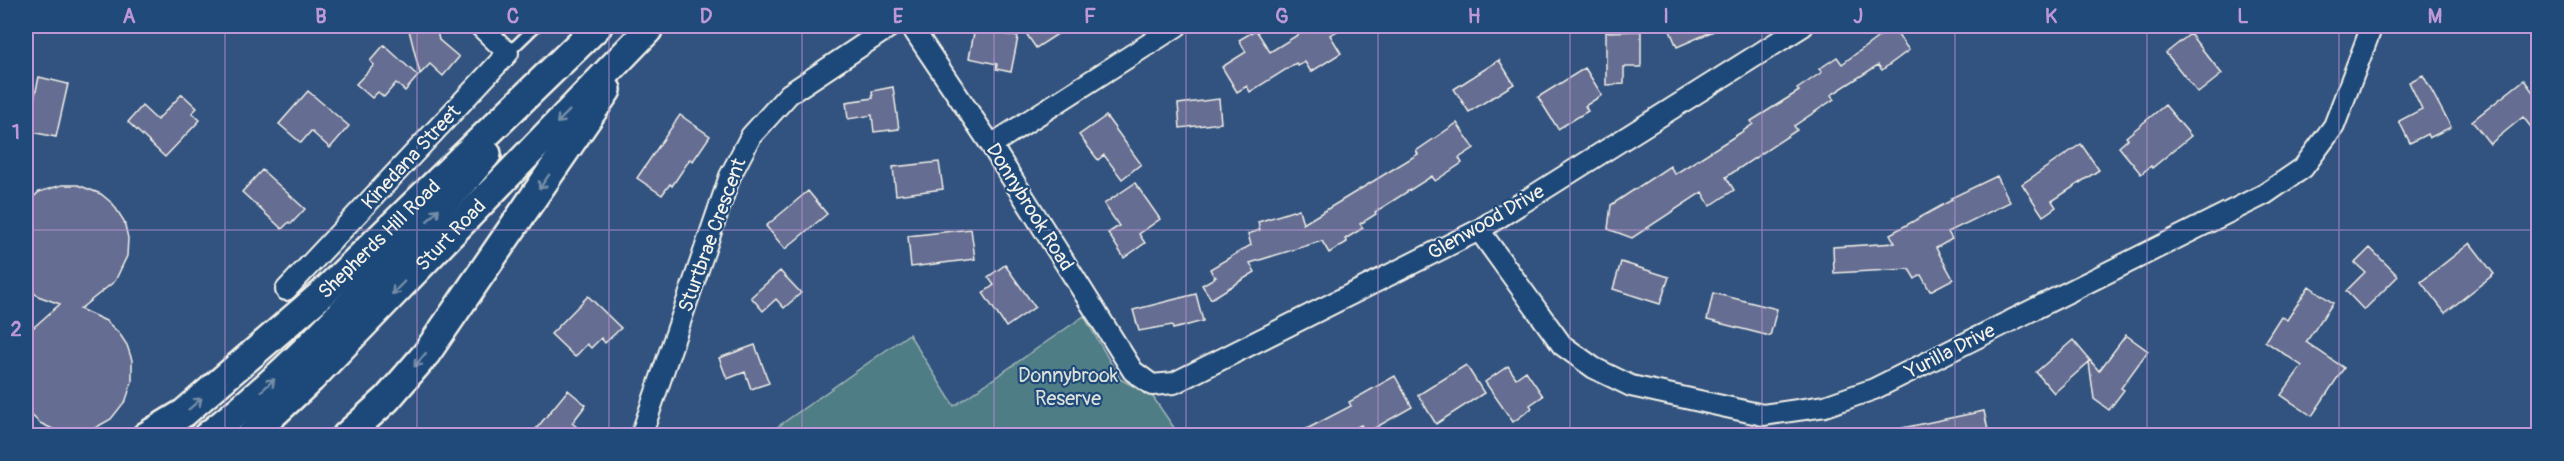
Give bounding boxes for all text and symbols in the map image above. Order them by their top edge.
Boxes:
text: A [123,4,136,29]
text: B [315,4,327,29]
text: C [507,4,519,29]
text: D [700,4,713,29]
text: E [893,4,904,29]
text: F [1084,4,1096,29]
text: G [1275,4,1289,29]
text: H [1468,4,1481,29]
text: I [1663,4,1669,29]
text: J [1853,4,1863,29]
text: K [2045,4,2057,29]
text: L [2237,4,2249,29]
text: M [2428,4,2442,29]
street label: Kinedana Street [356,99,467,215]
one-way arrow [556,110,570,125]
text: 1 [12,120,20,145]
street label: Donnybrook Road [981,138,1079,276]
street label: Sturtbrae Crescent [673,154,752,315]
street label: Shepherds Hill Road [312,174,445,304]
one-way arrow [538,174,550,190]
street label: Glenwood Drive [1423,178,1549,265]
street label: Sturt Road [410,193,491,276]
one-way arrow [426,208,440,223]
one-way arrow [391,280,406,295]
text: 2 [10,317,22,342]
street label: Yurilla Drive [1900,318,1999,385]
one-way arrow [414,352,427,368]
park label: Donnybrook Reserve [1018,363,1119,411]
one-way arrow [261,378,276,392]
one-way arrow [187,397,203,410]

